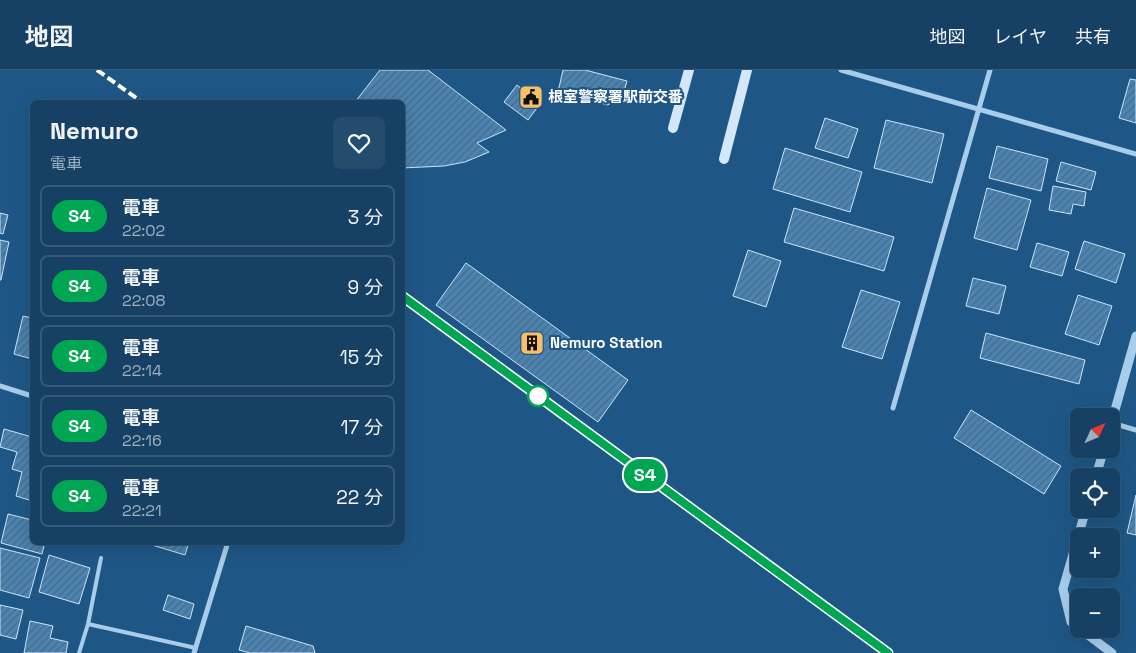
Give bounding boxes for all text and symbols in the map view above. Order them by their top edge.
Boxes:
text: 地図 [25,21,73,52]
text: 地図 [930,25,966,48]
text: レイヤ [994,25,1047,48]
text: 共有 [1075,25,1111,48]
public building icon: 根室警察署駅前交番 [518,84,544,110]
place label: 根室警察署駅前交番 [548,87,683,106]
text: Nemuro [50,115,139,146]
button: heart [333,117,385,169]
text: 電車 [50,153,82,174]
text: 電車 [122,195,160,220]
text: S4 [68,204,91,227]
text: 3 分 [348,205,383,230]
text: 22:02 [122,220,165,241]
text: 電車 [122,265,160,290]
text: S4 [68,274,91,297]
text: 9 分 [347,275,383,300]
text: 22:08 [122,290,166,311]
building icon: Nemuro Station [519,330,545,356]
place label: Nemuro Station [550,333,663,352]
text: 電車 [122,335,160,360]
text: S4 [68,344,91,367]
text: 15 分 [340,345,383,370]
text: 22:14 [122,360,162,381]
unlabelled marker [527,385,549,407]
text: 電車 [122,405,160,430]
north arrow [1070,408,1120,458]
map controls [1070,408,1120,638]
text: S4 [68,414,91,437]
text: 17 分 [340,415,383,440]
text: 22:16 [122,430,162,451]
line badge: S4 [622,459,668,491]
text: S4 [634,463,656,486]
button: locate [1070,468,1120,518]
text: 電車 [122,475,160,500]
text: S4 [68,484,91,507]
text: 22 分 [336,485,383,510]
text: 22:21 [122,500,162,521]
button: + [1070,528,1120,578]
button: − [1070,588,1120,638]

